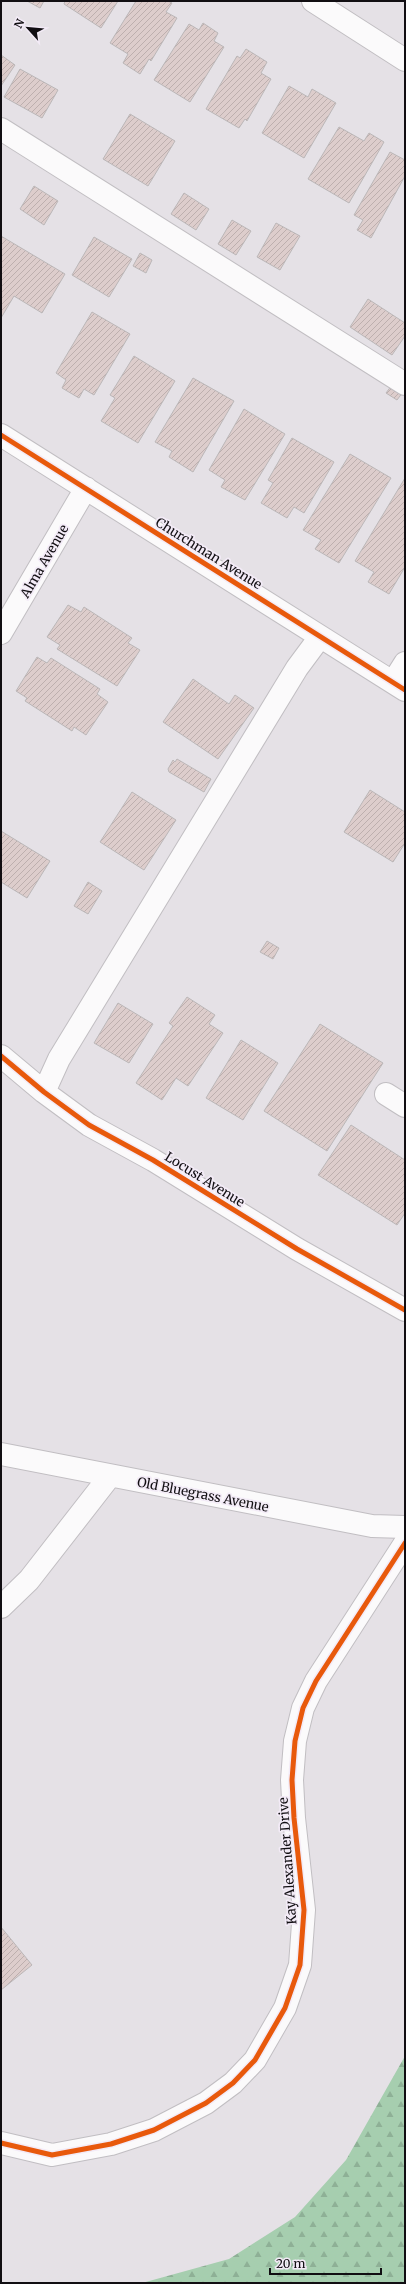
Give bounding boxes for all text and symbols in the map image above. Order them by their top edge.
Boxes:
north arrow [8,8,48,48]
text: N [11,16,27,31]
street label: Churchman Avenue [152,514,265,593]
street label: Alma Avenue [16,521,72,602]
street label: Locust Avenue [162,1148,248,1211]
street label: Old Bluegrass Avenue [136,1473,270,1516]
street label: Kay Alexander Drive [275,1797,300,1925]
scale bar [270,2250,381,2276]
text: 20 m [276,2256,305,2271]

